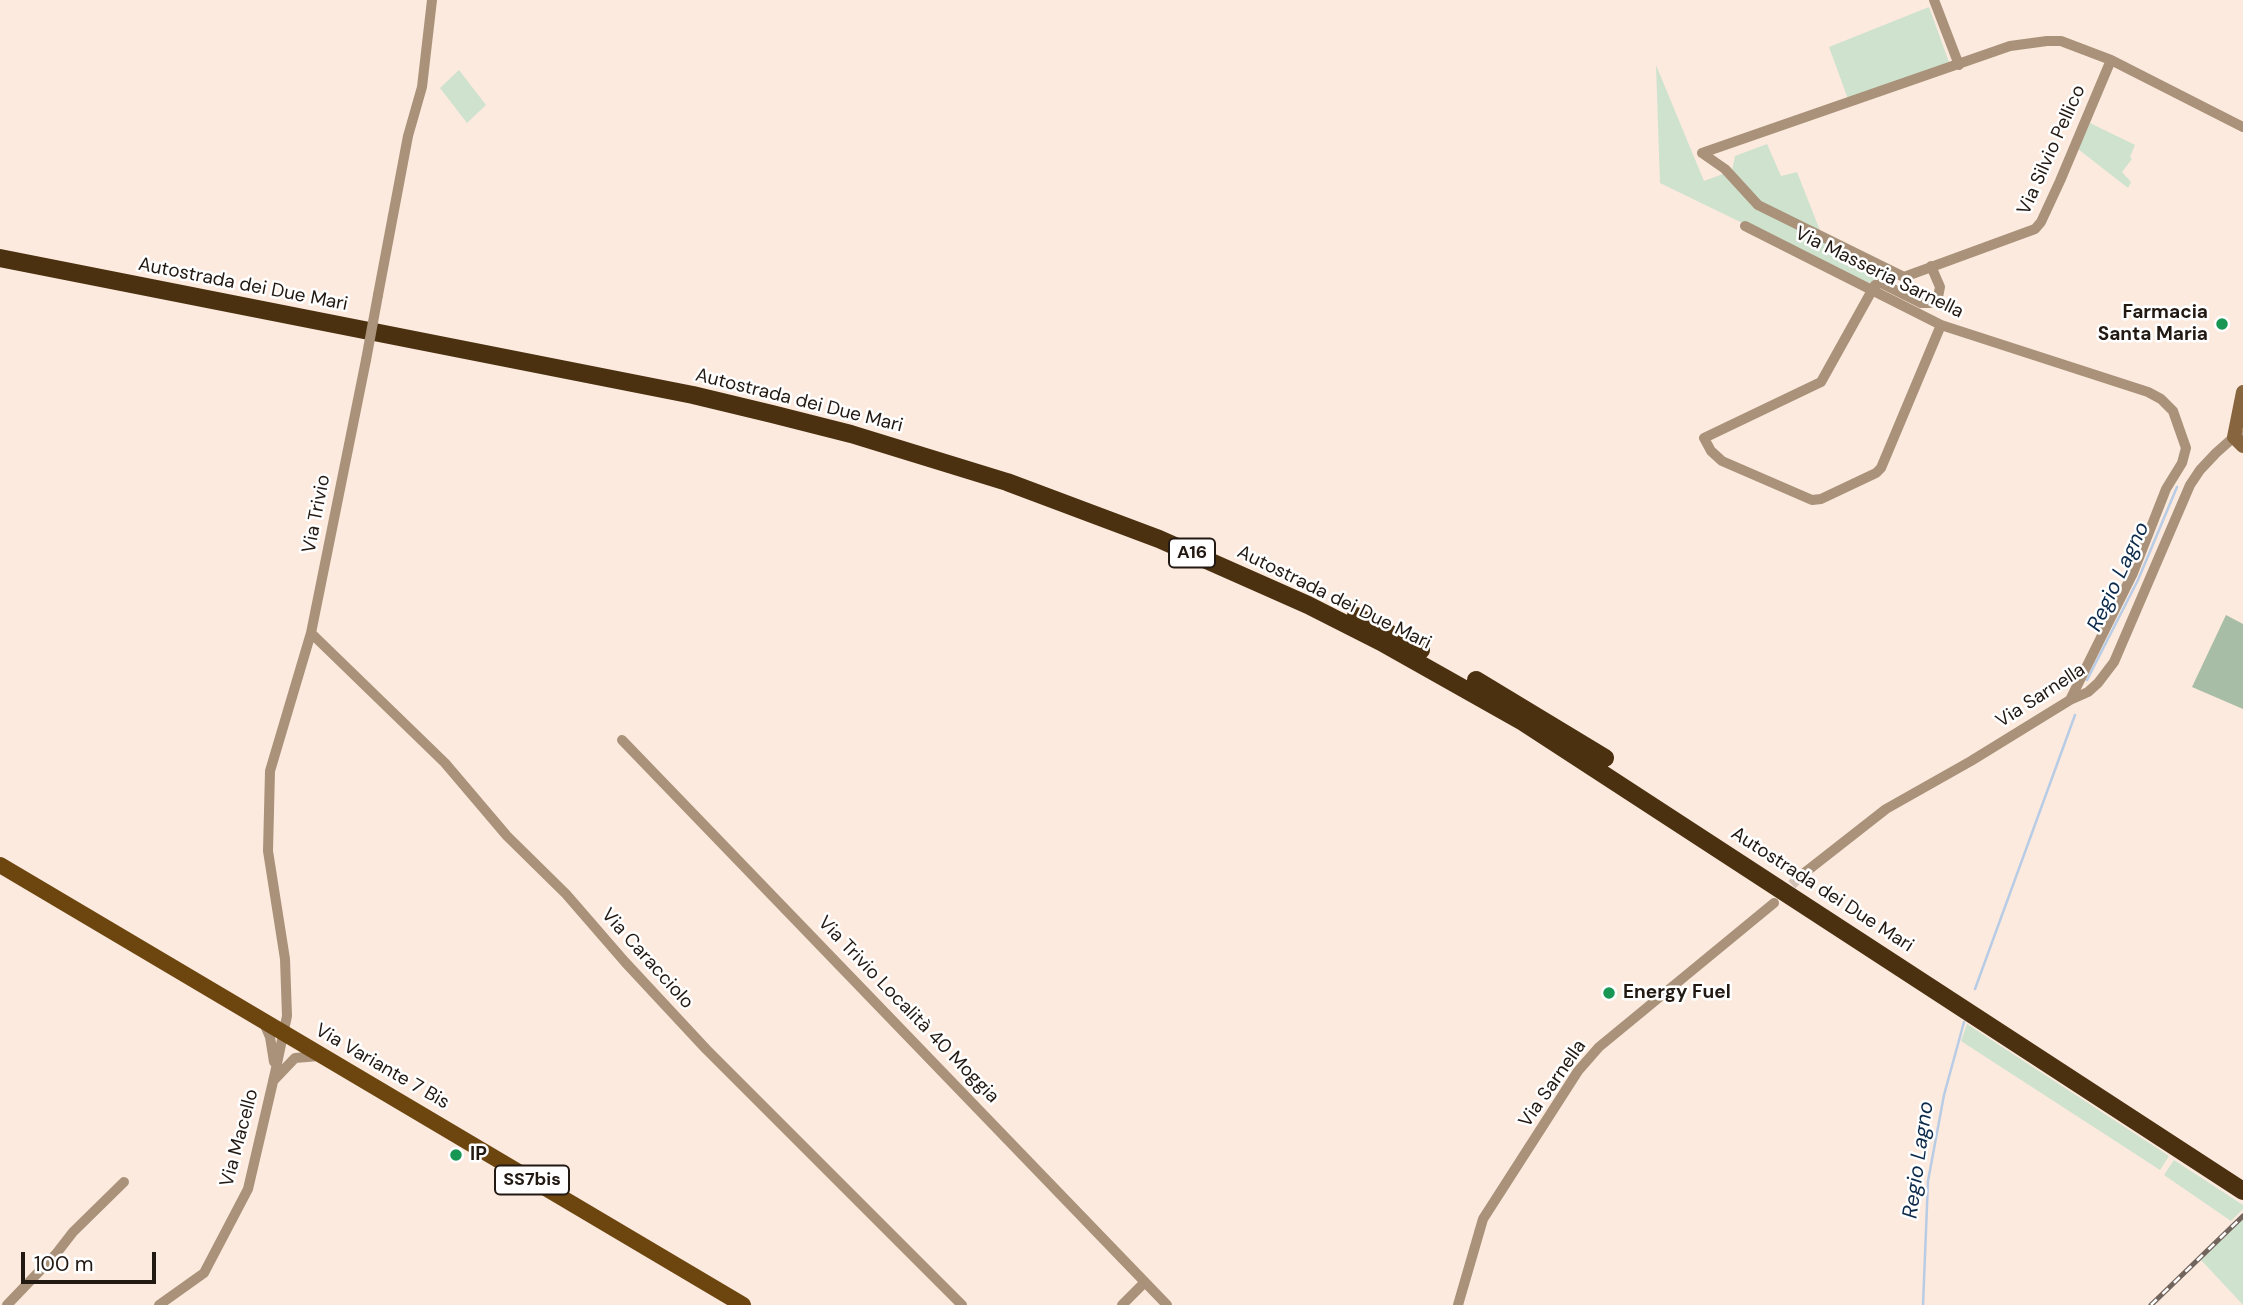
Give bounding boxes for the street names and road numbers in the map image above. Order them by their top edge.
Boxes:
street label: Via Silvio Pellico [2013,82,2091,218]
street label: Via Masseria Sarnella [1791,222,1967,324]
street label: Autostrada dei Due Mari [136,253,350,317]
street label: Autostrada dei Due Mari [693,364,905,438]
street label: Via Trivio [298,473,336,555]
road number: A16 [1169,538,1215,568]
street label: Autostrada dei Due Mari [1233,541,1435,655]
street label: Via Sarnella [1992,659,2090,733]
street label: Autostrada dei Due Mari [1726,822,1918,958]
street label: Via Caracciolo [596,904,698,1014]
street label: Via Trivio Località 40 Moggia [813,912,1003,1108]
street label: Via Variante 7 Bis [311,1019,453,1115]
street label: Via Sarnella [1515,1036,1591,1132]
street label: Via Macello [216,1087,264,1189]
road number: SS7bis [495,1166,569,1195]

